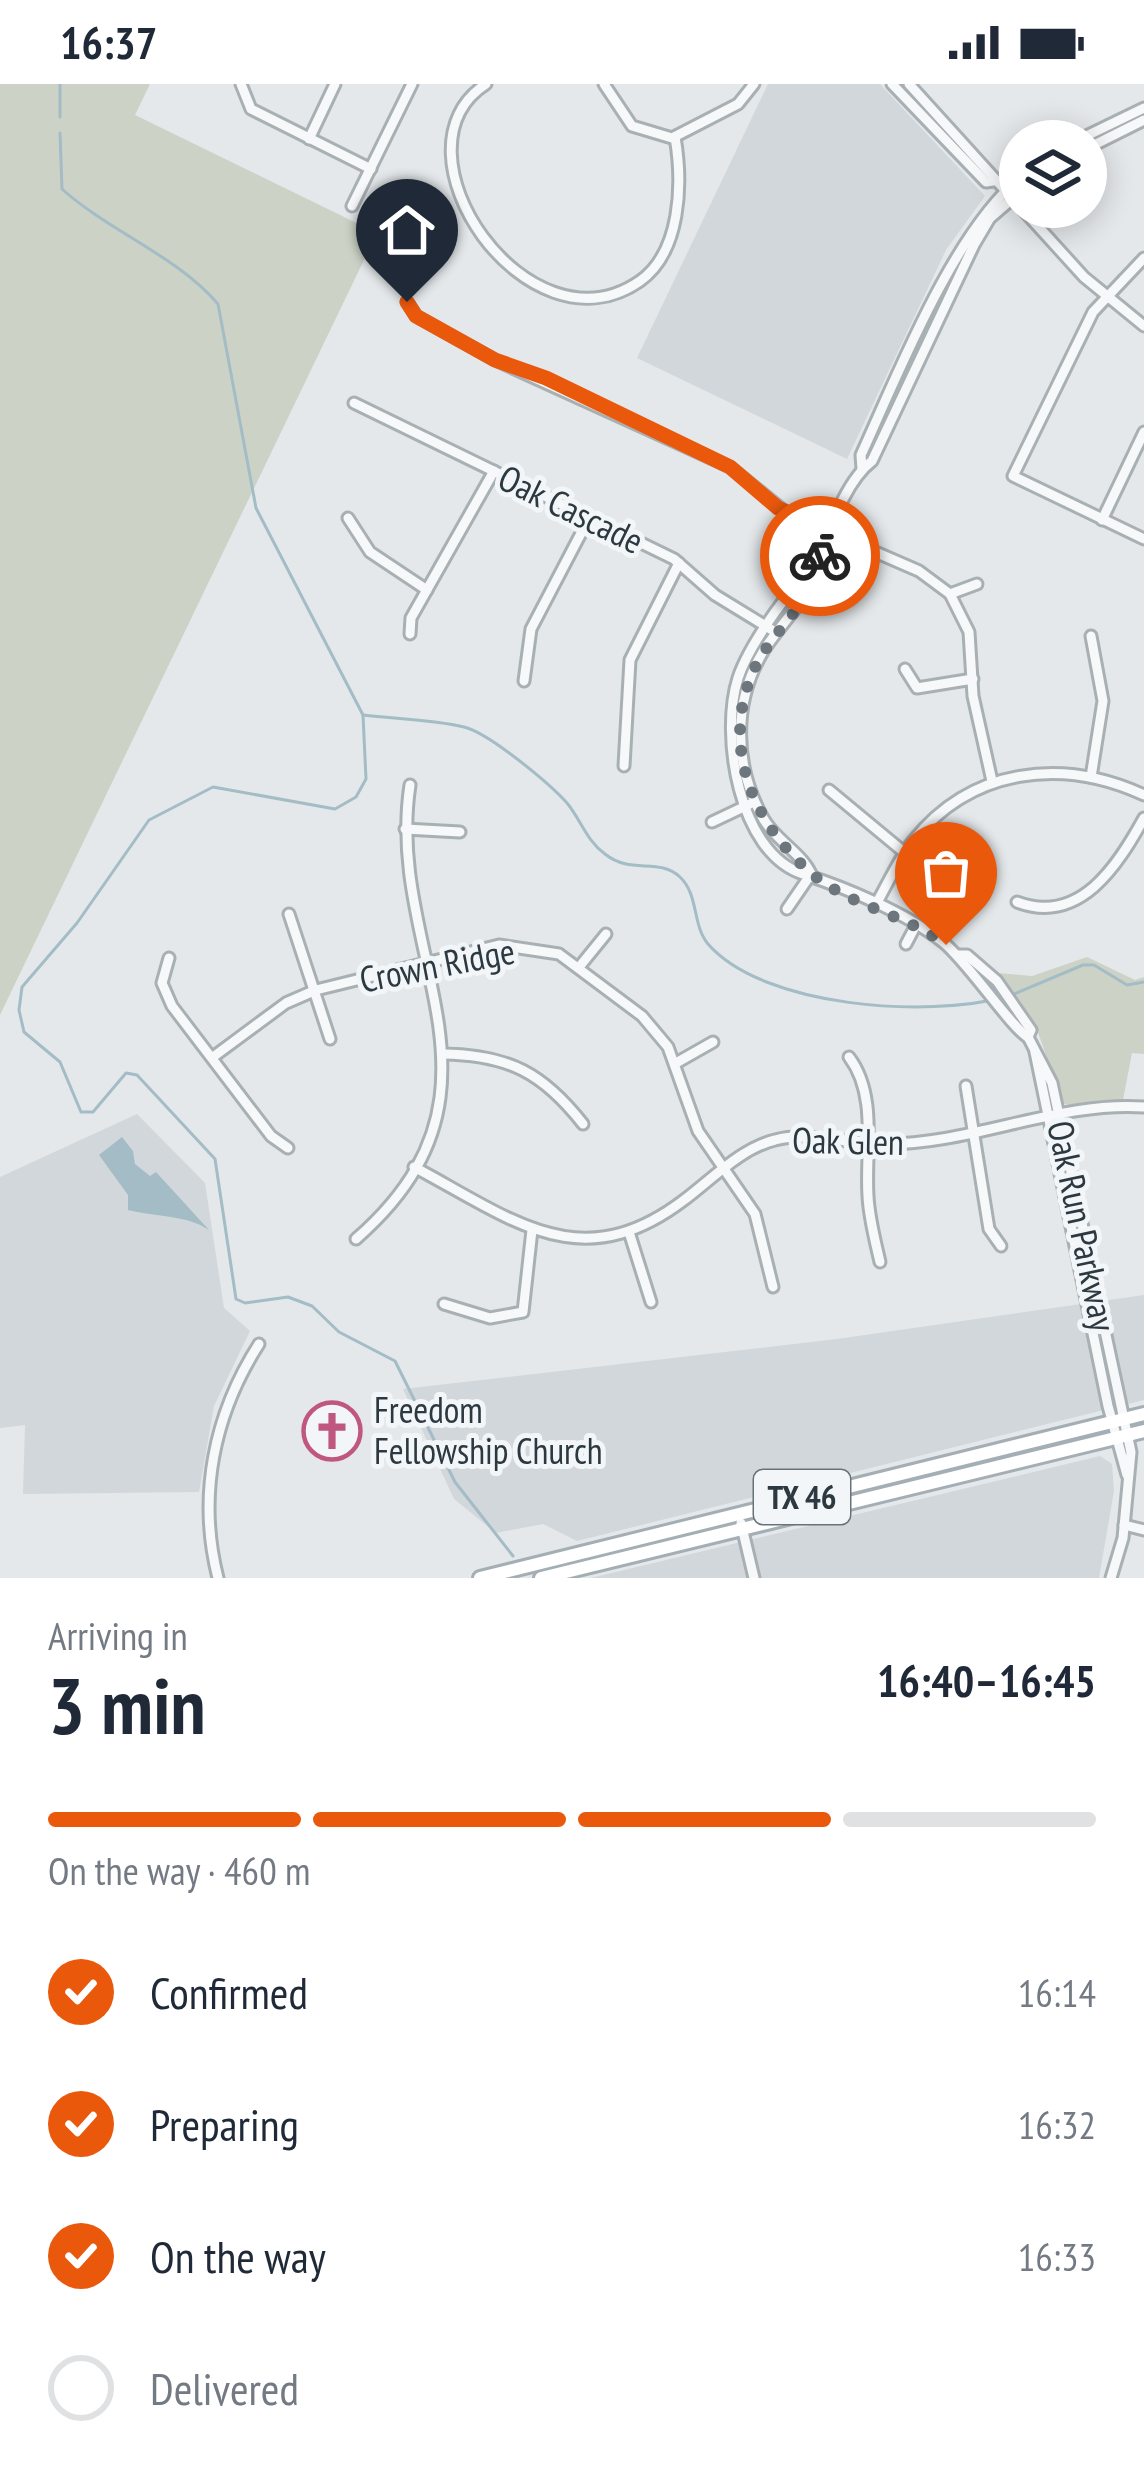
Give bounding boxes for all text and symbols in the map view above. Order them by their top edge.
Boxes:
text: 16:37 [60,13,157,71]
map controls [999,120,1107,228]
button: layers [999,120,1107,228]
pin [356,179,458,302]
icon: home [374,197,440,263]
street label: Oak Cascade [491,453,651,564]
courier [760,496,880,616]
icon: bike [787,523,853,589]
pin [895,822,997,945]
icon: bag [913,840,979,906]
street label: Crown Ridge [355,926,518,1003]
street label: Oak Glen [792,1116,904,1165]
street label: Oak Run Parkway [1037,1116,1128,1336]
place label: Freedom Fellowship Church [374,1386,603,1474]
church icon: Freedom Fellowship Church [301,1400,363,1462]
road number: TX 46 [754,1470,850,1524]
text: Arriving in [48,1610,188,1661]
text: 16:40–16:45 [877,1651,1096,1709]
text: 3 min [48,1655,206,1756]
text: On the way · 460 m [48,1845,310,1896]
icon: check [48,1959,114,2025]
text: Confirmed [150,1963,308,2021]
text: 16:14 [1018,1967,1096,2018]
icon: check [48,2091,114,2157]
text: Preparing [150,2095,299,2153]
text: 16:32 [1018,2099,1096,2150]
icon: check [48,2223,114,2289]
text: On the way [150,2227,326,2285]
text: 16:33 [1018,2231,1096,2282]
text: Delivered [150,2359,299,2417]

